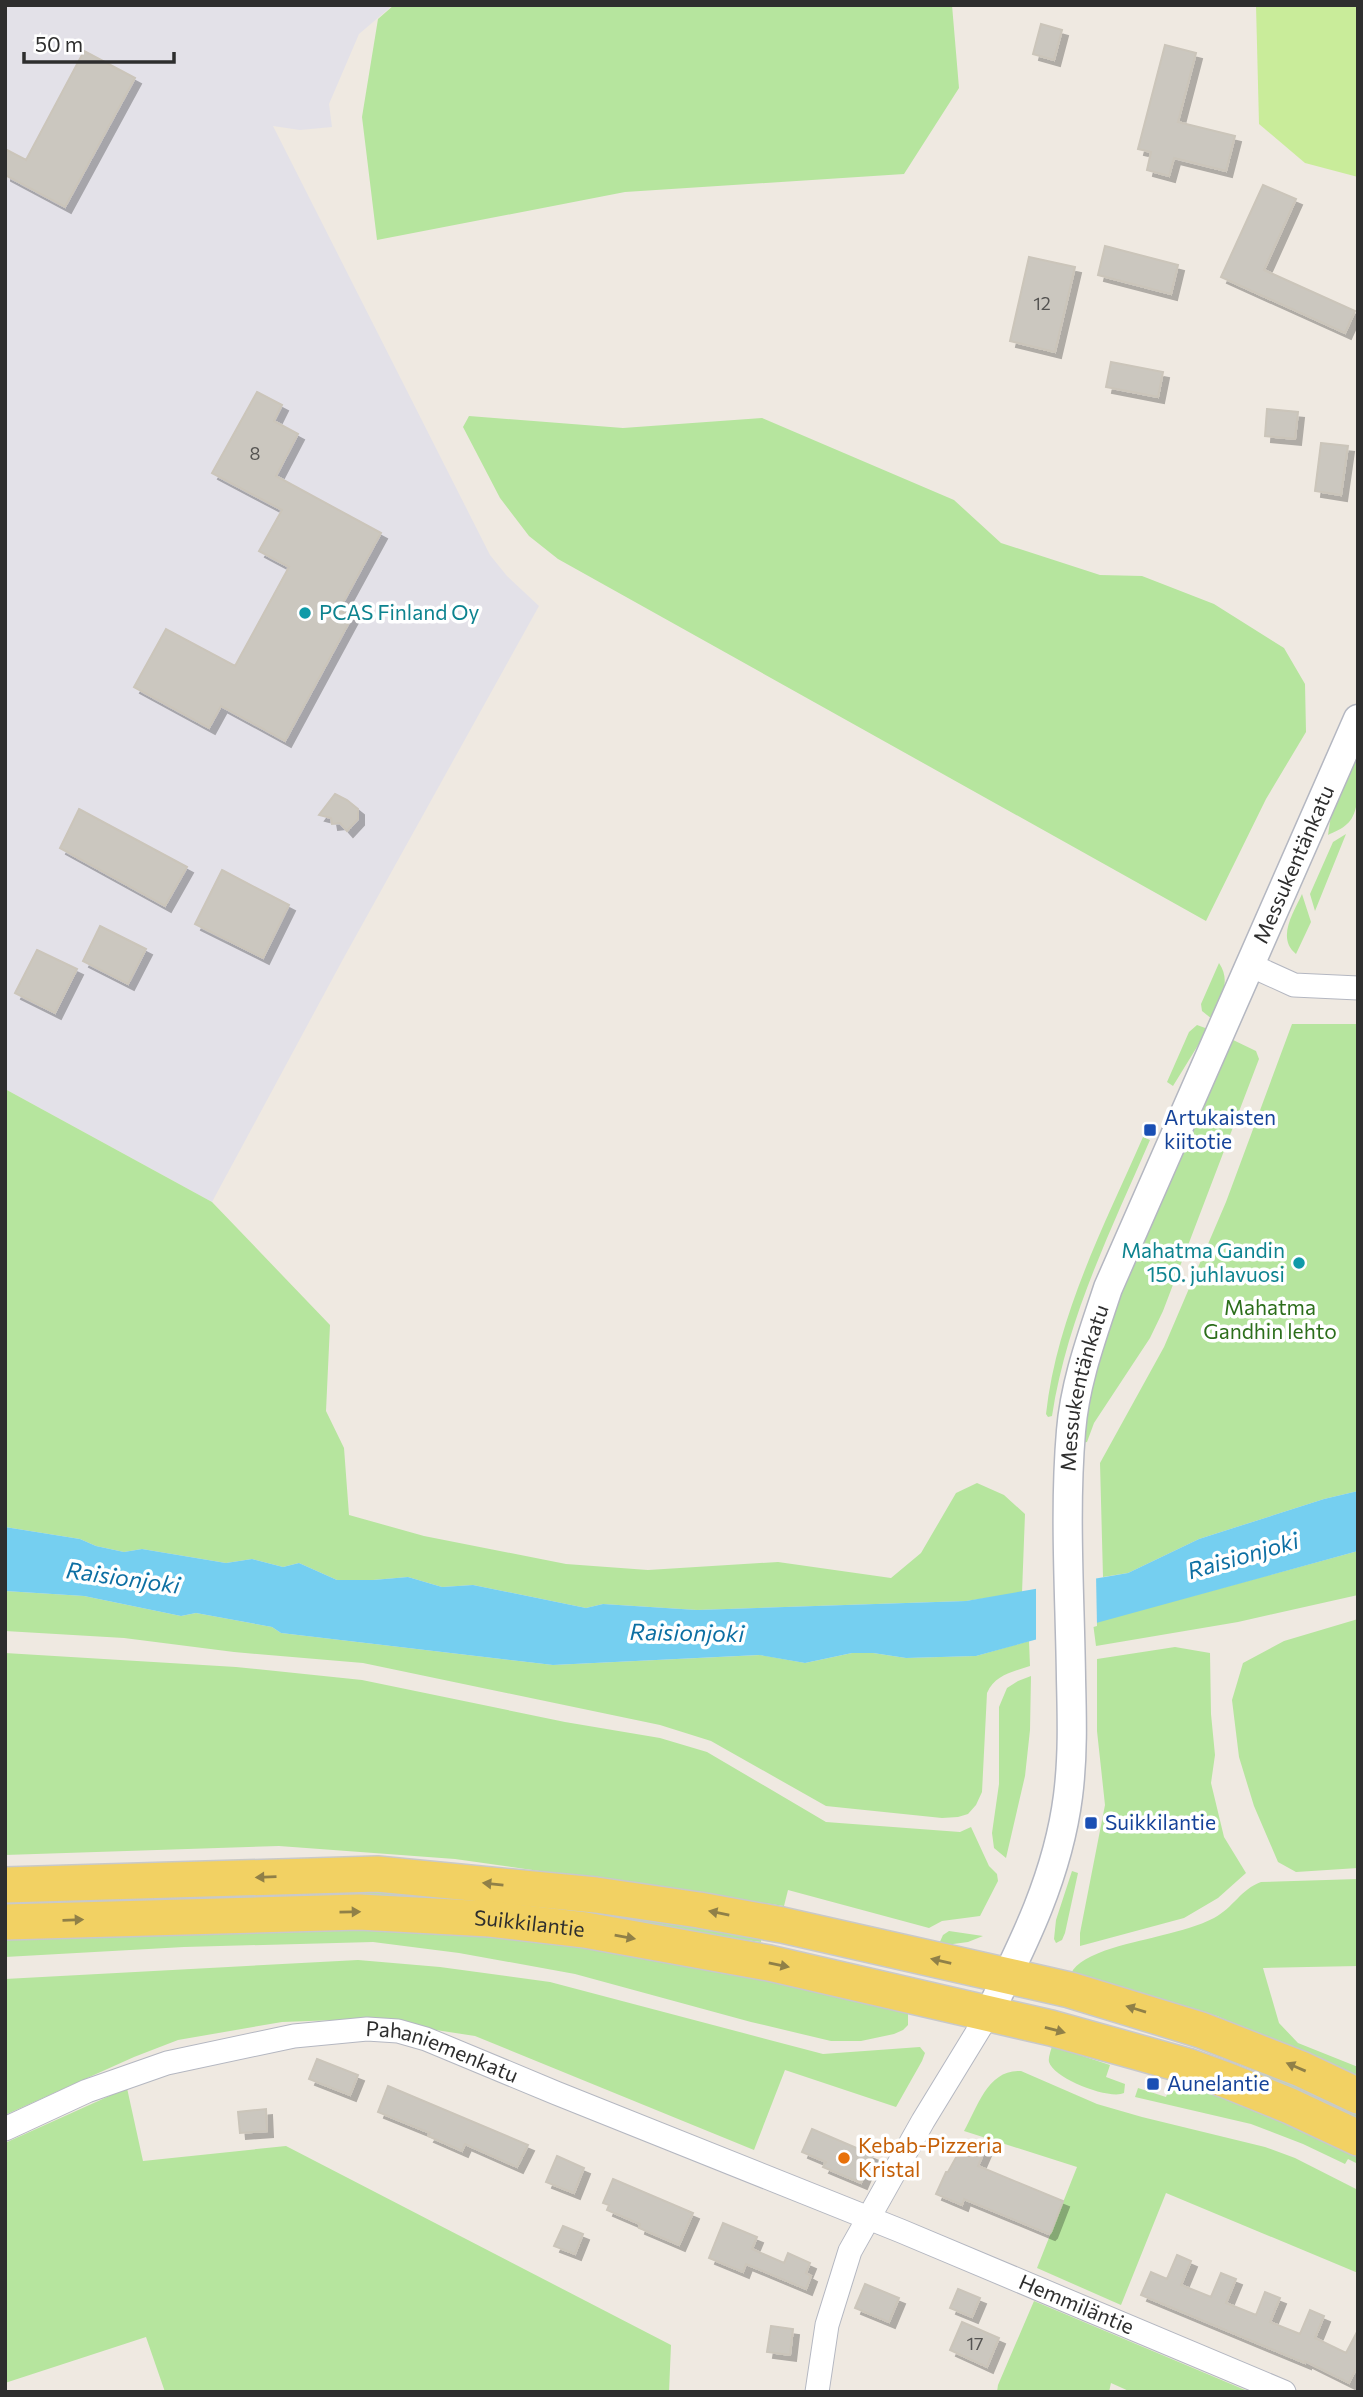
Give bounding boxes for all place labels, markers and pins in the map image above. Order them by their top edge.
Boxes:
place label: PCAS Finland Oy [319,599,480,624]
marker: PCAS Finland Oy [297,605,313,621]
place label: Artukaisten kiitotie [1164,1104,1276,1153]
marker: Artukaisten kiitotie [1142,1122,1158,1138]
place label: Mahatma Gandin 150. juhlavuosi [1121,1237,1285,1286]
marker: Mahatma Gandin 150. juhlavuosi [1291,1255,1307,1271]
place label: Suikkilantie [1105,1809,1216,1834]
marker: Suikkilantie [1083,1815,1099,1831]
place label: Aunelantie [1167,2070,1270,2095]
marker: Aunelantie [1145,2076,1161,2092]
place label: Kebab-Pizzeria Kristal [858,2132,1002,2181]
marker: Kebab-Pizzeria Kristal [836,2150,852,2166]

